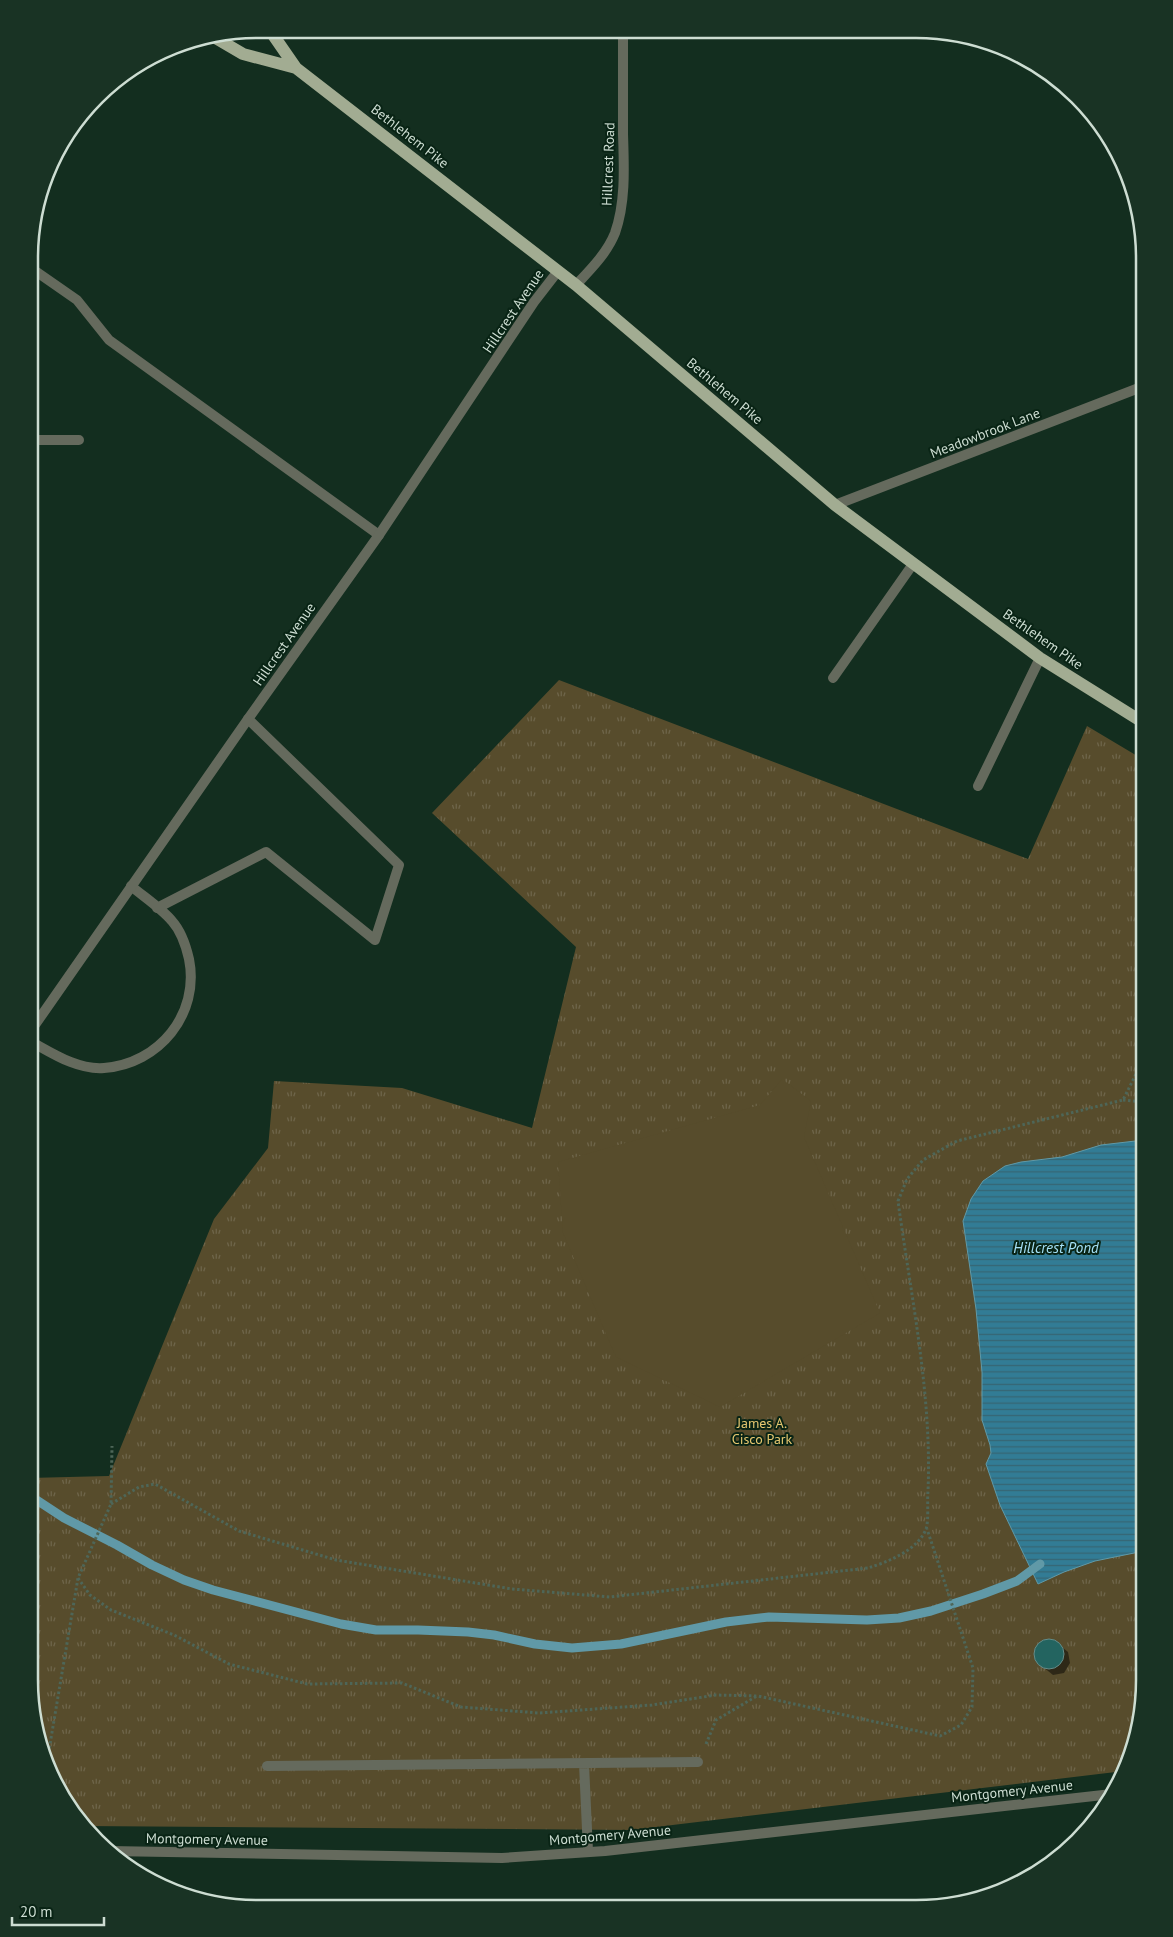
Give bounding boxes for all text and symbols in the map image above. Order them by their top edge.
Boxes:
street label: Bethlehem Pike [367,100,453,172]
street label: Hillcrest Road [598,122,618,206]
street label: Hillcrest Avenue [478,266,548,356]
street label: Bethlehem Pike [683,354,767,428]
street label: Meadowbrook Lane [927,404,1043,462]
street label: Hillcrest Avenue [249,599,319,689]
street label: Bethlehem Pike [999,605,1087,673]
water label: Hillcrest Pond [1013,1238,1099,1257]
park label: James A. Cisco Park [732,1414,793,1448]
street label: Montgomery Avenue [950,1776,1074,1806]
street label: Montgomery Avenue [548,1821,672,1849]
street label: Montgomery Avenue [146,1829,268,1849]
scale bar [12,1894,105,1926]
text: 20 m [20,1902,53,1921]

